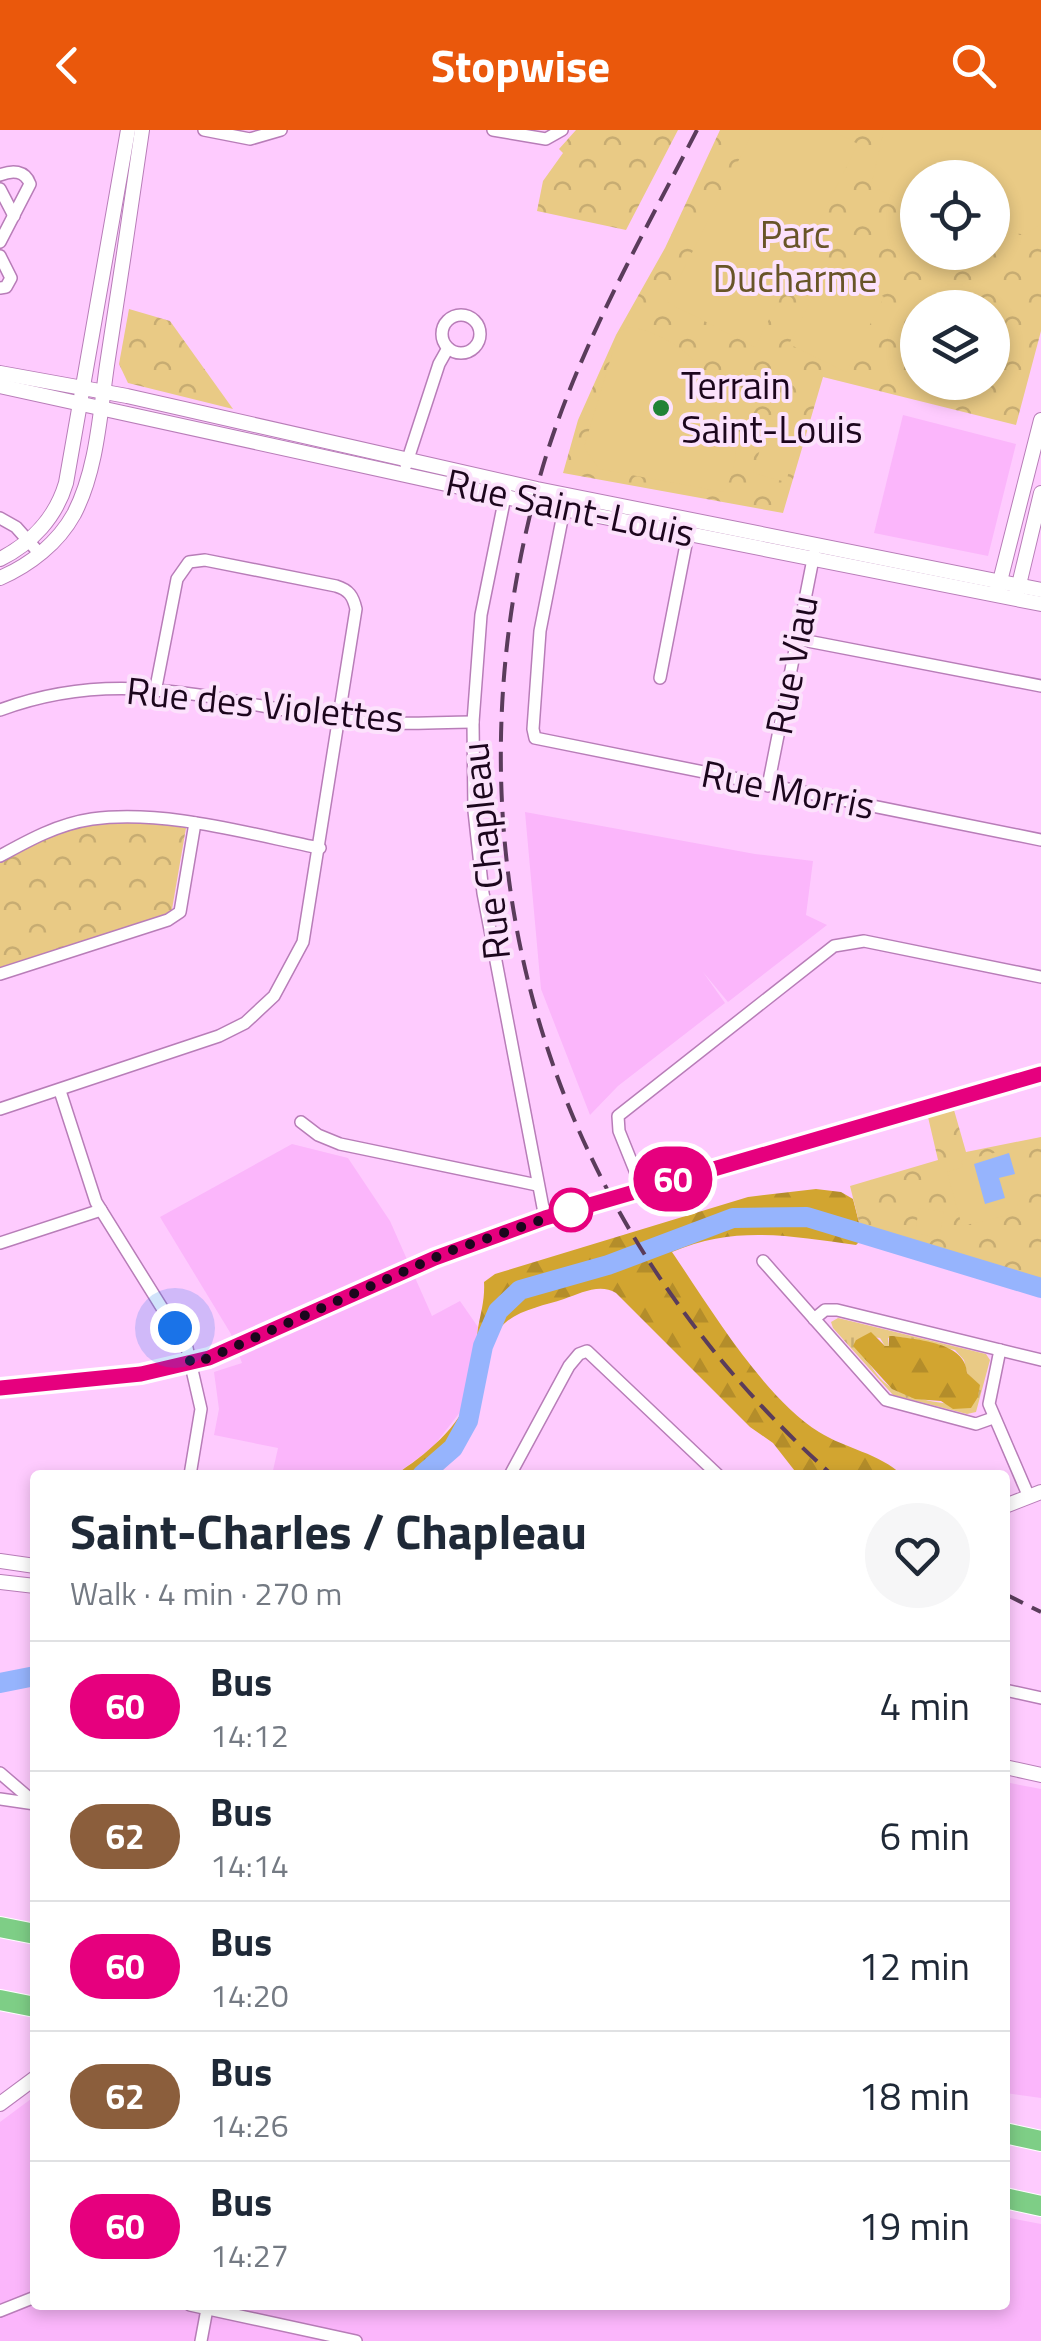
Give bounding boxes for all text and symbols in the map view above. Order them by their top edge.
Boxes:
text: Stopwise [431,31,610,99]
icon: back [40,38,95,93]
icon: search [946,38,1001,93]
map controls [900,160,1010,400]
button: locate [900,160,1010,270]
park label: Parc Ducharme [713,205,877,307]
button: layers [900,290,1010,400]
place label: Terrain Saint-Louis [681,356,863,458]
marker: Terrain Saint-Louis [650,397,672,419]
street label: Rue Saint-Louis [441,452,700,562]
street label: Rue Viau [749,590,833,739]
street label: Rue des Violettes [124,661,406,747]
street label: Rue Chapleau [445,739,525,963]
street label: Rue Morris [697,744,880,834]
line badge: 60 [628,1146,718,1212]
text: 60 [653,1152,693,1206]
unlabelled marker [550,1189,592,1231]
your location [150,1303,200,1353]
text: Saint-Charles / Chapleau [70,1495,587,1568]
button: heart [865,1503,970,1608]
text: Walk · 4 min · 270 m [70,1569,342,1617]
text: Bus [210,1653,272,1711]
text: 4 min [880,1677,970,1735]
text: 60 [105,1679,145,1733]
text: 14:12 [210,1711,289,1759]
text: Bus [210,1783,272,1841]
text: 6 min [880,1807,970,1865]
text: 62 [105,1809,145,1863]
text: 14:14 [210,1841,289,1889]
text: Bus [210,1913,272,1971]
text: 12 min [859,1937,970,1995]
text: 60 [105,1939,145,1993]
text: 14:20 [210,1971,289,2019]
text: Bus [210,2043,272,2101]
text: 18 min [859,2067,970,2125]
text: 62 [105,2069,145,2123]
text: 14:26 [210,2101,289,2149]
text: Bus [210,2173,272,2231]
text: 19 min [859,2197,970,2255]
text: 60 [105,2199,145,2253]
text: 14:27 [210,2231,289,2279]

